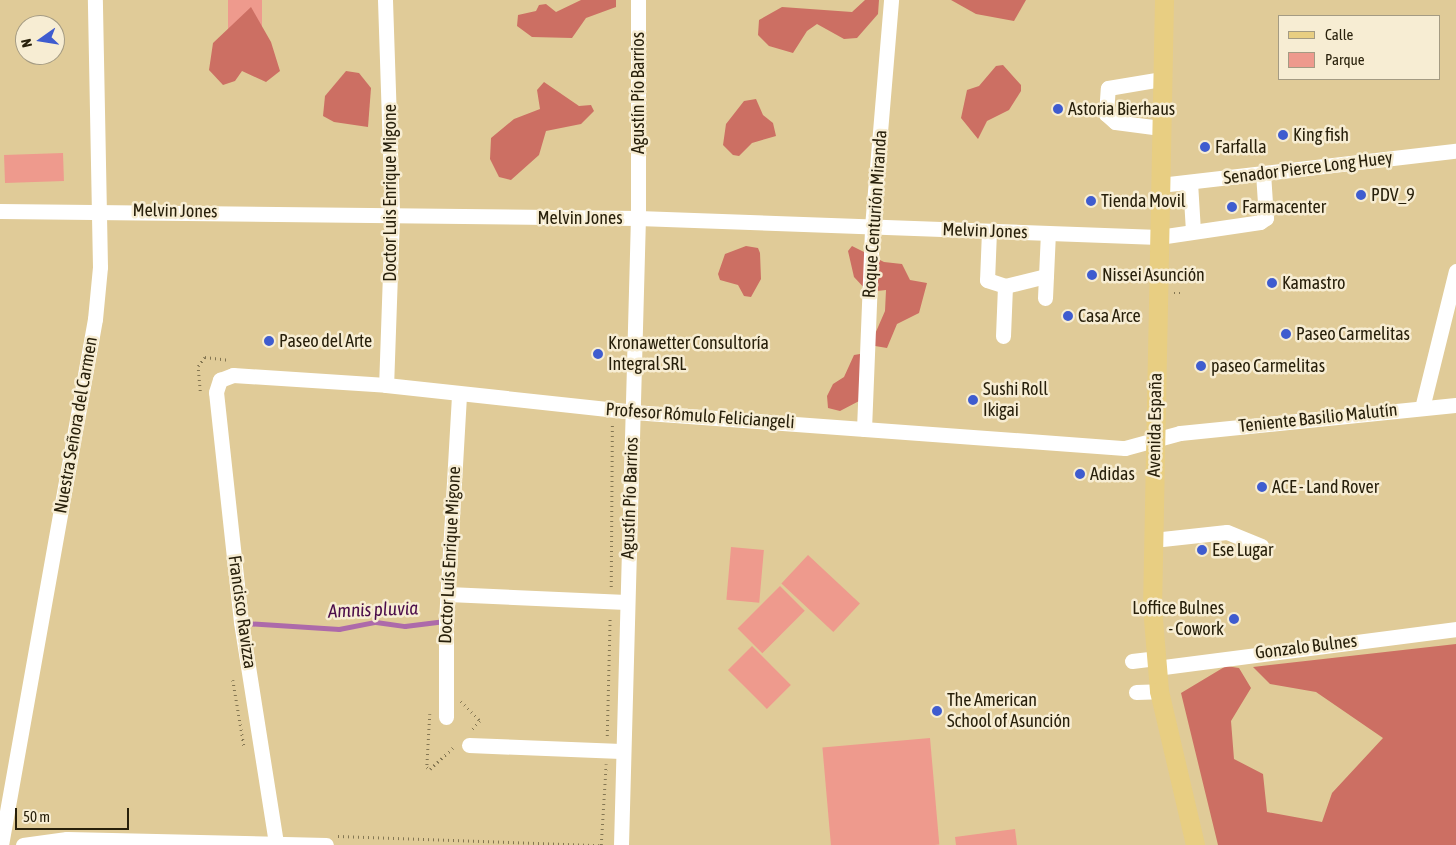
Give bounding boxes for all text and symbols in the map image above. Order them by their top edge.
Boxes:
north arrow [15,15,65,65]
legend [1278,15,1441,80]
text: Calle [1325,26,1353,43]
street label: Agustín Pío Barrios [627,32,649,154]
text: N [18,37,35,49]
text: Parque [1325,51,1365,68]
place label: Astoria Bierhaus [1068,98,1175,120]
marker: Astoria Bierhaus [1052,103,1064,115]
street label: Doctor Luis Enrique Migone [379,104,401,282]
place label: King fish [1293,124,1349,146]
street label: Roque Centurión Miranda [858,129,892,299]
marker: King fish [1277,129,1289,141]
place label: Farfalla [1215,136,1267,158]
marker: Farfalla [1199,141,1211,153]
street label: Senador Pierce Long Huey [1222,147,1394,189]
place label: PDV_9 [1371,184,1415,206]
marker: PDV_9 [1355,189,1367,201]
place label: Tienda Movil [1101,190,1186,212]
marker: Tienda Movil [1085,195,1097,207]
place label: Farmacenter [1242,196,1326,218]
street label: Melvin Jones [132,199,218,223]
marker: Farmacenter [1226,201,1238,213]
street label: Melvin Jones [537,207,623,229]
street label: Melvin Jones [942,219,1028,243]
place label: Nissei Asunción [1102,264,1205,286]
marker: Nissei Asunción [1086,269,1098,281]
place label: Kamastro [1282,272,1345,294]
marker: Kamastro [1266,277,1278,289]
place label: Casa Arce [1078,305,1141,327]
marker: Casa Arce [1062,310,1074,322]
place label: Paseo Carmelitas [1296,323,1410,345]
marker: Paseo Carmelitas [1280,328,1292,340]
place label: Paseo del Arte [279,330,372,352]
place label: Kronawetter Consultoría Integral SRL [608,333,769,376]
street label: Nuestra Señora del Carmen [50,335,102,515]
marker: Paseo del Arte [263,335,275,347]
marker: Kronawetter Consultoría Integral SRL [592,348,604,360]
place label: paseo Carmelitas [1211,355,1325,377]
marker: paseo Carmelitas [1195,360,1207,372]
street label: Avenida España [1143,373,1167,477]
place label: Sushi Roll Ikigai [983,379,1048,422]
marker: Sushi Roll Ikigai [967,394,979,406]
street label: Profesor Rómulo Feliciangeli [605,399,795,433]
street label: Teniente Basilio Malutín [1238,399,1398,437]
street label: Agustín Pío Barrios [617,437,643,559]
place label: Adidas [1090,463,1135,485]
street label: Doctor Luís Enrique Migone [435,466,465,644]
marker: Adidas [1074,468,1086,480]
place label: ACE - Land Rover [1272,476,1379,498]
marker: ACE - Land Rover [1256,481,1268,493]
place label: Ese Lugar [1212,539,1273,561]
marker: Ese Lugar [1196,544,1208,556]
street label: Francisco Ravizza [223,554,261,670]
water label: Amnis pluvia [328,597,418,623]
place label: Loffice Bulnes - Cowork [1132,598,1224,640]
marker: Loffice Bulnes - Cowork [1228,613,1240,625]
street label: Gonzalo Bulnes [1254,630,1358,664]
place label: The American School of Asunción [947,690,1071,732]
marker: The American School of Asunción [931,705,943,717]
scale bar [18,798,131,830]
text: 50 m [23,808,50,825]

